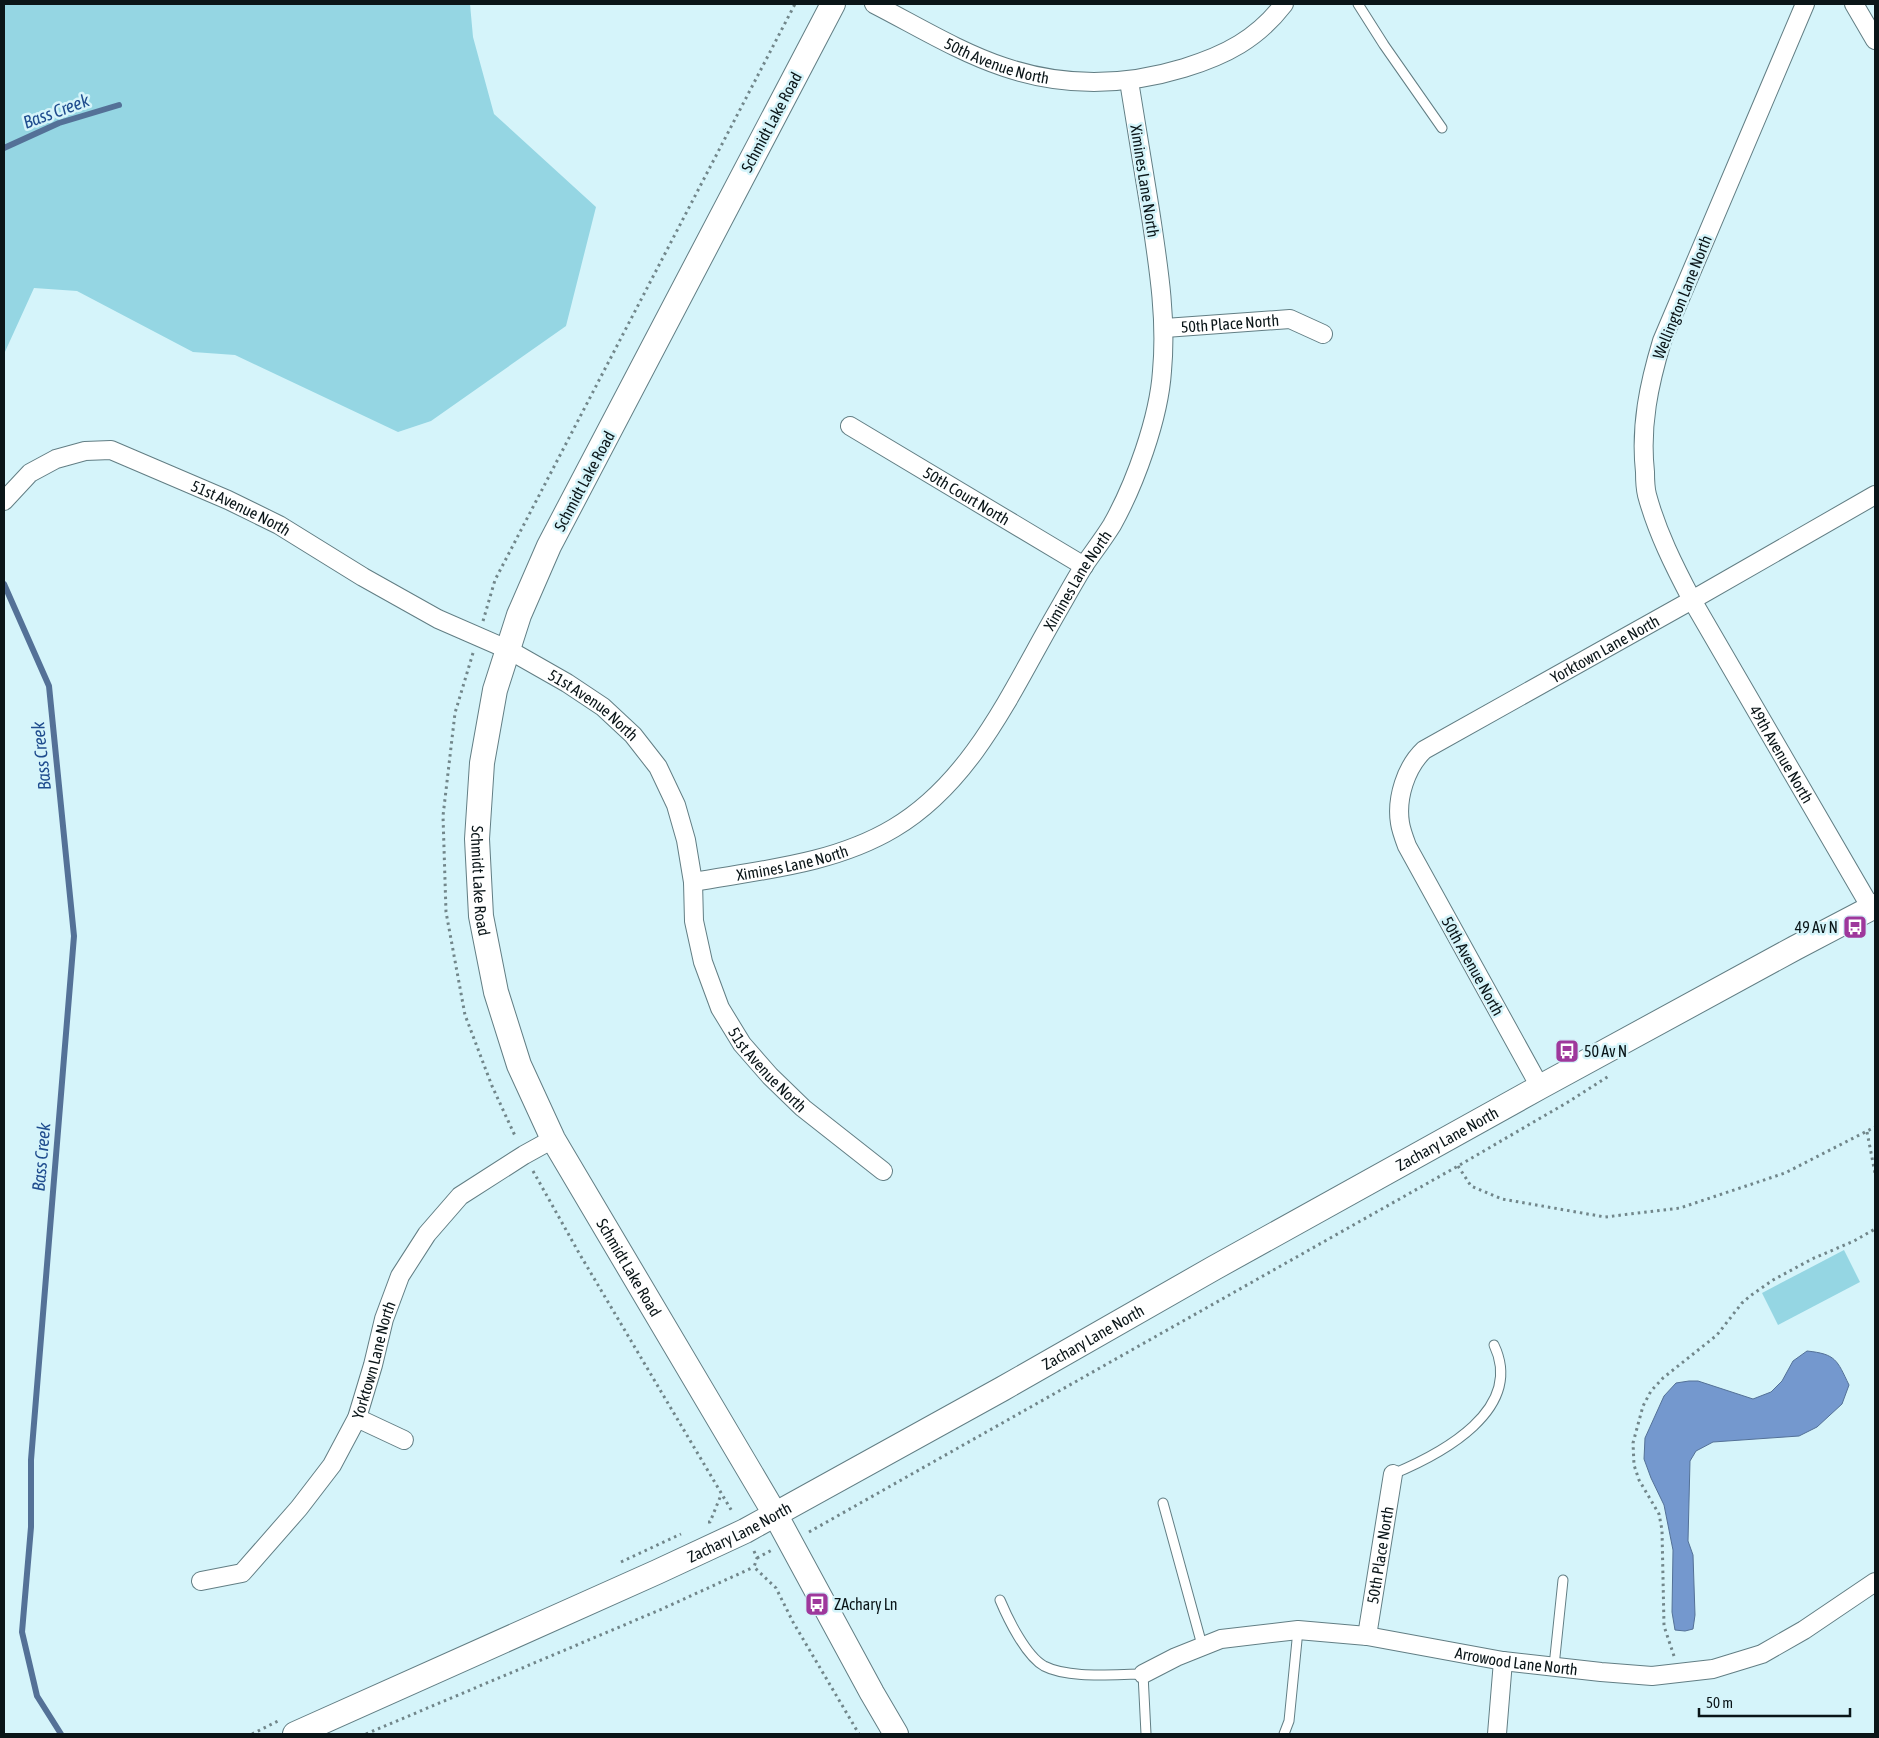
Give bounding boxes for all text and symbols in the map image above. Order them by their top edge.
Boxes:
street label: 50th Avenue North [942,34,1051,87]
street label: Schmidt Lake Road [737,69,805,175]
water label: Bass Creek [20,89,93,133]
street label: Ximines Lane North [1127,123,1163,239]
street label: Wellington Lane North [1649,233,1716,362]
street label: 50th Place North [1180,311,1280,336]
street label: Schmidt Lake Road [550,428,618,534]
street label: 50th Court North [920,463,1013,529]
street label: 51st Avenue North [189,476,294,539]
street label: Ximines Lane North [1040,527,1115,633]
street label: Yorktown Lane North [1547,611,1662,686]
street label: 51st Avenue North [545,665,642,744]
street label: 49th Avenue North [1746,702,1817,806]
water label: Bass Creek [27,720,55,791]
street label: Schmidt Lake Road [468,825,494,937]
street label: Ximines Lane North [735,841,850,884]
street label: 50th Avenue North [1438,914,1508,1018]
bus stop icon: 49 Av N [1842,914,1868,940]
place label: 49 Av N [1795,918,1838,936]
street label: 51st Avenue North [725,1024,810,1116]
bus stop icon: 50 Av N [1554,1038,1580,1064]
place label: 50 Av N [1584,1042,1627,1060]
street label: Zachary Lane North [1393,1103,1501,1174]
water label: Bass Creek [28,1121,55,1192]
street label: Schmidt Lake Road [593,1215,665,1320]
street label: Yorktown Lane North [348,1299,399,1421]
street label: Zachary Lane North [1039,1301,1147,1373]
street label: Zachary Lane North [684,1498,794,1566]
street label: 50th Place North [1363,1505,1397,1605]
bus stop icon: ZAchary Ln [804,1591,830,1617]
place label: ZAchary Ln [834,1595,898,1614]
street label: Arrowood Lane North [1454,1643,1579,1678]
scale bar [1699,1686,1850,1718]
text: 50 m [1706,1694,1733,1711]

